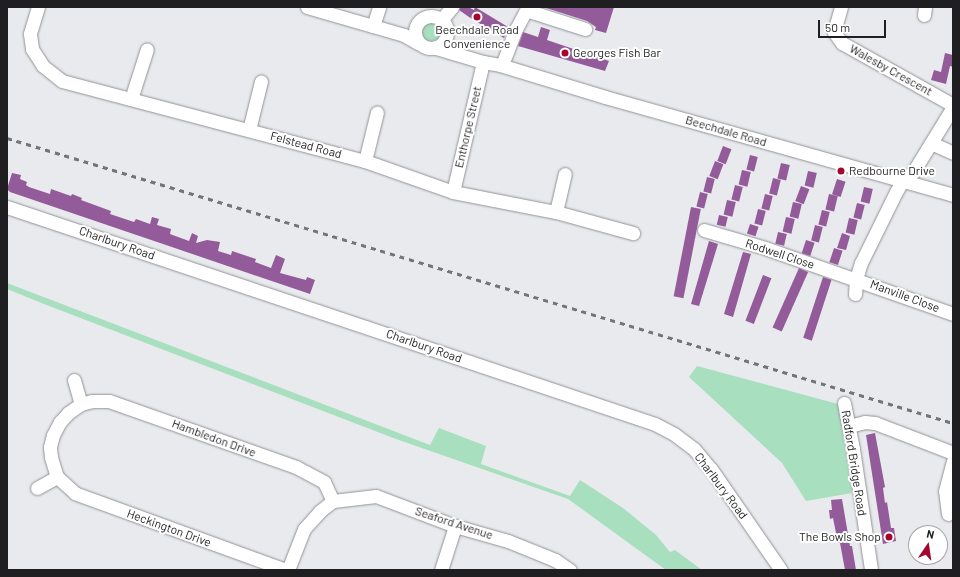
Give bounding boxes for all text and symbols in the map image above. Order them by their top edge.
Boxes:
marker: Beechdale Road Convenience [472,12,482,22]
scale bar [820,12,888,38]
text: 50 m [825,20,850,34]
place label: Beechdale Road Convenience [435,23,519,51]
street label: Walesby Crescent [847,41,935,99]
place label: Georges Fish Bar [573,46,661,60]
marker: Georges Fish Bar [560,48,570,58]
street label: Enthorpe Street [452,85,484,169]
street label: Beechdale Road [684,113,768,149]
street label: Felstead Road [269,129,343,161]
place label: Redbourne Drive [849,164,935,178]
marker: Redbourne Drive [836,166,846,176]
street label: Charlbury Road [77,223,157,263]
street label: Rodwell Close [744,236,816,272]
street label: Manville Close [868,277,942,315]
street label: Charlbury Road [384,326,464,366]
street label: Radford Bridge Road [839,409,869,517]
street label: Hambledon Drive [170,416,258,460]
street label: Charlbury Road [691,450,751,522]
street label: Seaford Avenue [413,504,495,542]
street label: Heckington Drive [125,506,213,550]
north arrow [908,525,948,565]
text: N [926,527,936,541]
place label: The Bowls Shop [799,530,881,544]
marker: The Bowls Shop [884,532,894,542]

